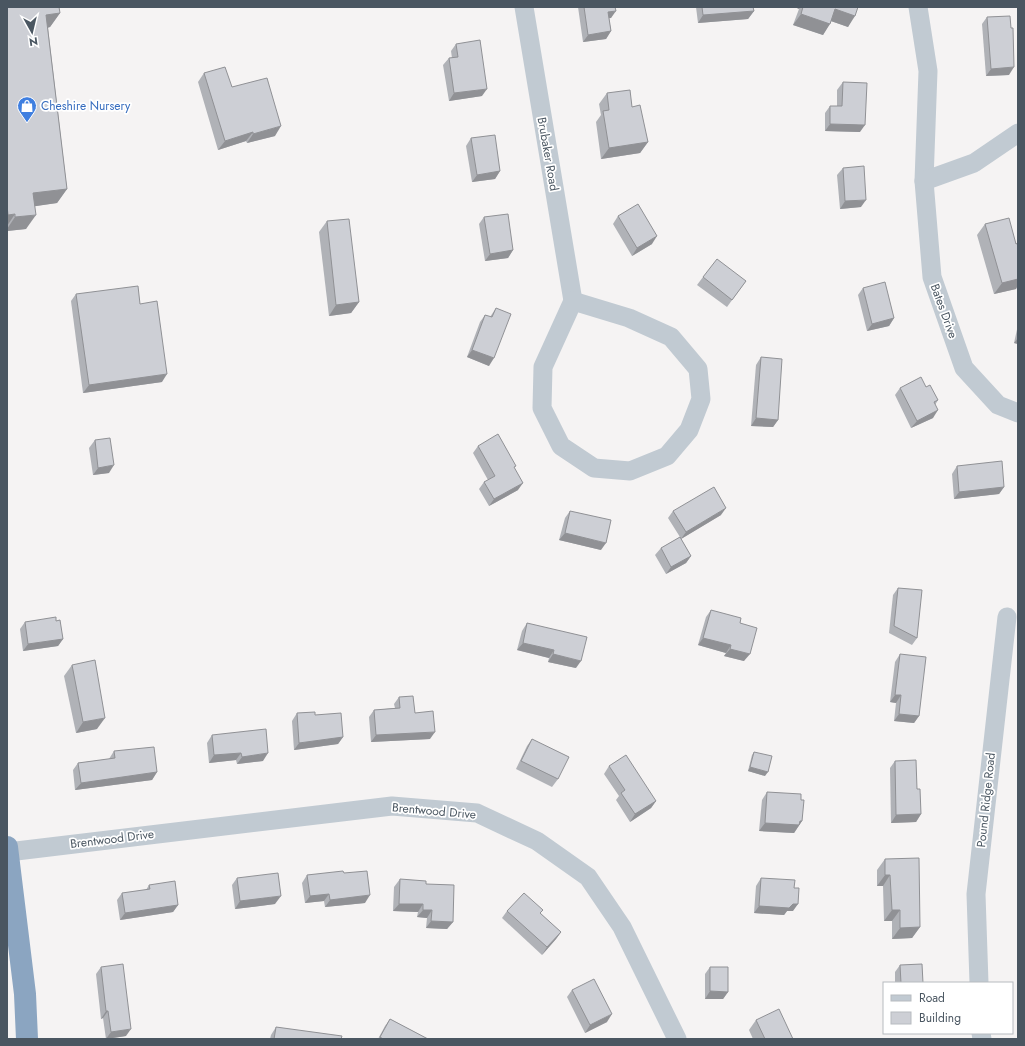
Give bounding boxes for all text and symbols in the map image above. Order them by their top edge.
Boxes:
north arrow [12,12,52,52]
text: N [28,33,39,50]
shop icon: Cheshire Nursery [16,95,38,123]
place label: Cheshire Nursery [41,97,131,115]
street label: Brubaker Road [533,116,563,192]
street label: Bates Drive [926,281,962,341]
street label: Pound Ridge Road [972,752,1000,848]
street label: Brentwood Drive [391,798,477,824]
street label: Brentwood Drive [69,825,155,853]
legend [883,982,1013,1034]
text: Road [919,989,945,1007]
text: Building [919,1009,961,1027]

